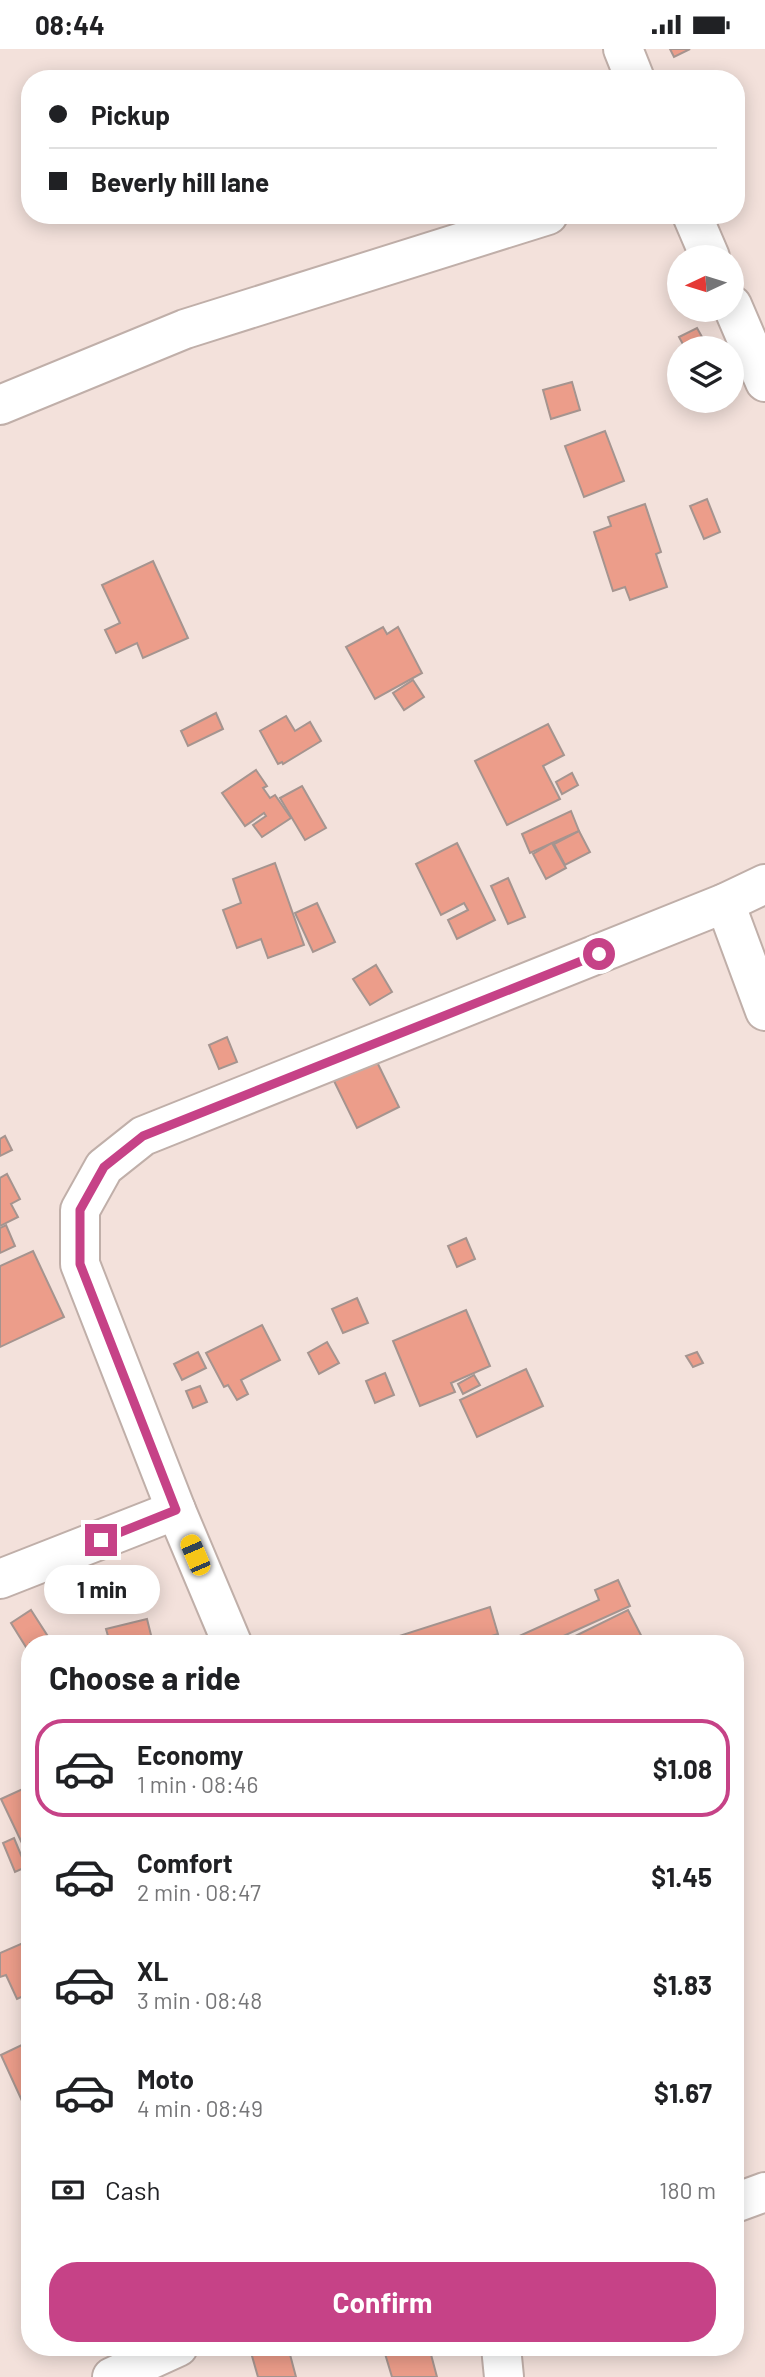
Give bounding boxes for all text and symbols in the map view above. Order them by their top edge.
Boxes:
text: 08:44 [35,9,105,40]
text: Pickup [91,99,170,130]
text: Beverly hill lane [91,166,269,197]
north arrow [667,245,744,322]
map controls [667,245,744,413]
button: layers [667,336,744,413]
route start [583,938,615,970]
route end [85,1524,117,1556]
car [178,1532,213,1578]
callout: 1 min [43,1565,159,1613]
text: 1 min [77,1575,127,1603]
text: Choose a ride [49,1658,241,1696]
icon: car [53,1737,116,1800]
text: Economy [137,1739,243,1770]
text: $1.08 [653,1753,712,1784]
text: 1 min · 08:46 [137,1770,258,1798]
icon: car [53,1845,116,1908]
text: Comfort [137,1847,233,1878]
text: $1.45 [651,1861,712,1892]
text: 2 min · 08:47 [137,1878,261,1906]
icon: car [53,1953,116,2016]
text: XL [137,1955,168,1986]
text: $1.83 [653,1969,712,2000]
text: 3 min · 08:48 [137,1986,262,2014]
icon: car [53,2061,116,2124]
text: Moto [137,2063,194,2094]
text: $1.67 [654,2077,712,2108]
text: 4 min · 08:49 [137,2094,263,2122]
icon: cash [49,2171,87,2209]
text: Cash [105,2174,160,2205]
text: 180 m [659,2176,716,2204]
button: Confirm [49,2262,716,2342]

